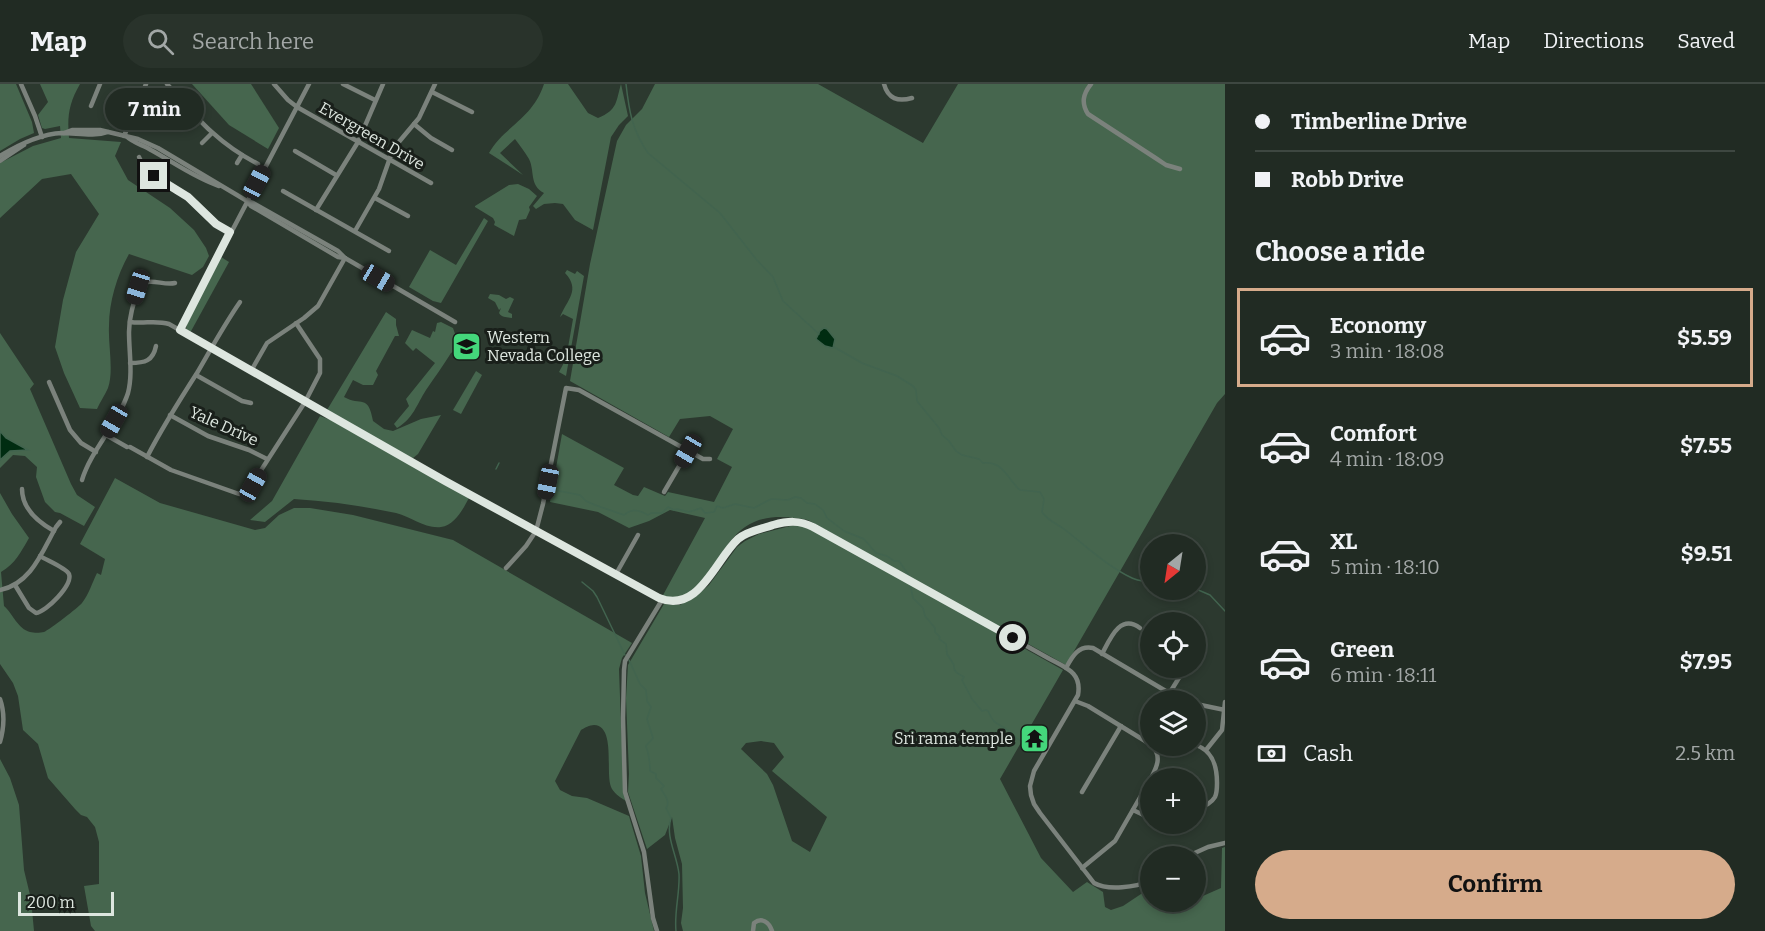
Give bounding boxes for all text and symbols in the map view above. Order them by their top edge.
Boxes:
search box [123,14,543,68]
text: Map [30,25,87,58]
icon: search [144,25,177,58]
text: Search here [192,28,314,55]
text: Map [1468,28,1510,54]
text: Directions [1543,28,1644,54]
text: Saved [1677,28,1735,54]
callout: 7 min [104,89,204,131]
text: 7 min [128,97,181,121]
street label: Evergreen Drive [316,98,428,174]
text: Timberline Drive [1291,108,1467,135]
route end [140,162,167,189]
car [241,162,273,202]
text: Robb Drive [1291,166,1404,193]
text: Choose a ride [1255,236,1425,268]
car [358,261,398,295]
car [124,267,152,307]
icon: car [1258,311,1312,365]
text: Economy [1330,312,1426,339]
text: $5.59 [1677,324,1732,351]
place label: Western Nevada College [487,328,600,365]
school or university icon: Western Nevada College [450,330,482,362]
text: 3 min · 18:08 [1330,339,1445,363]
car [97,401,131,441]
street label: Yale Drive [187,402,261,450]
icon: car [1258,419,1312,473]
text: Comfort [1330,420,1417,447]
car [671,431,705,471]
text: $7.55 [1680,432,1732,459]
text: 4 min · 18:09 [1330,447,1445,471]
car [536,463,560,501]
car [236,465,270,505]
icon: car [1258,527,1312,581]
text: XL [1330,528,1357,555]
north arrow [1140,534,1206,600]
map controls [1140,534,1206,912]
text: $9.51 [1680,540,1732,567]
text: 5 min · 18:10 [1330,555,1440,579]
button: locate [1140,612,1206,678]
route start [999,624,1026,651]
icon: car [1258,635,1312,689]
text: Green [1330,636,1394,663]
text: $7.95 [1680,648,1732,675]
text: 6 min · 18:11 [1330,663,1436,687]
button: layers [1140,690,1206,756]
temple icon: Sri rama temple [1018,722,1050,754]
place label: Sri rama temple [894,729,1013,748]
icon: cash [1255,737,1288,770]
text: Cash [1303,740,1353,767]
text: 2.5 km [1675,741,1735,765]
button: + [1140,768,1206,834]
button: − [1140,846,1206,912]
button: Confirm [1255,850,1735,919]
scale bar [18,889,114,916]
text: 200 m [27,893,75,912]

